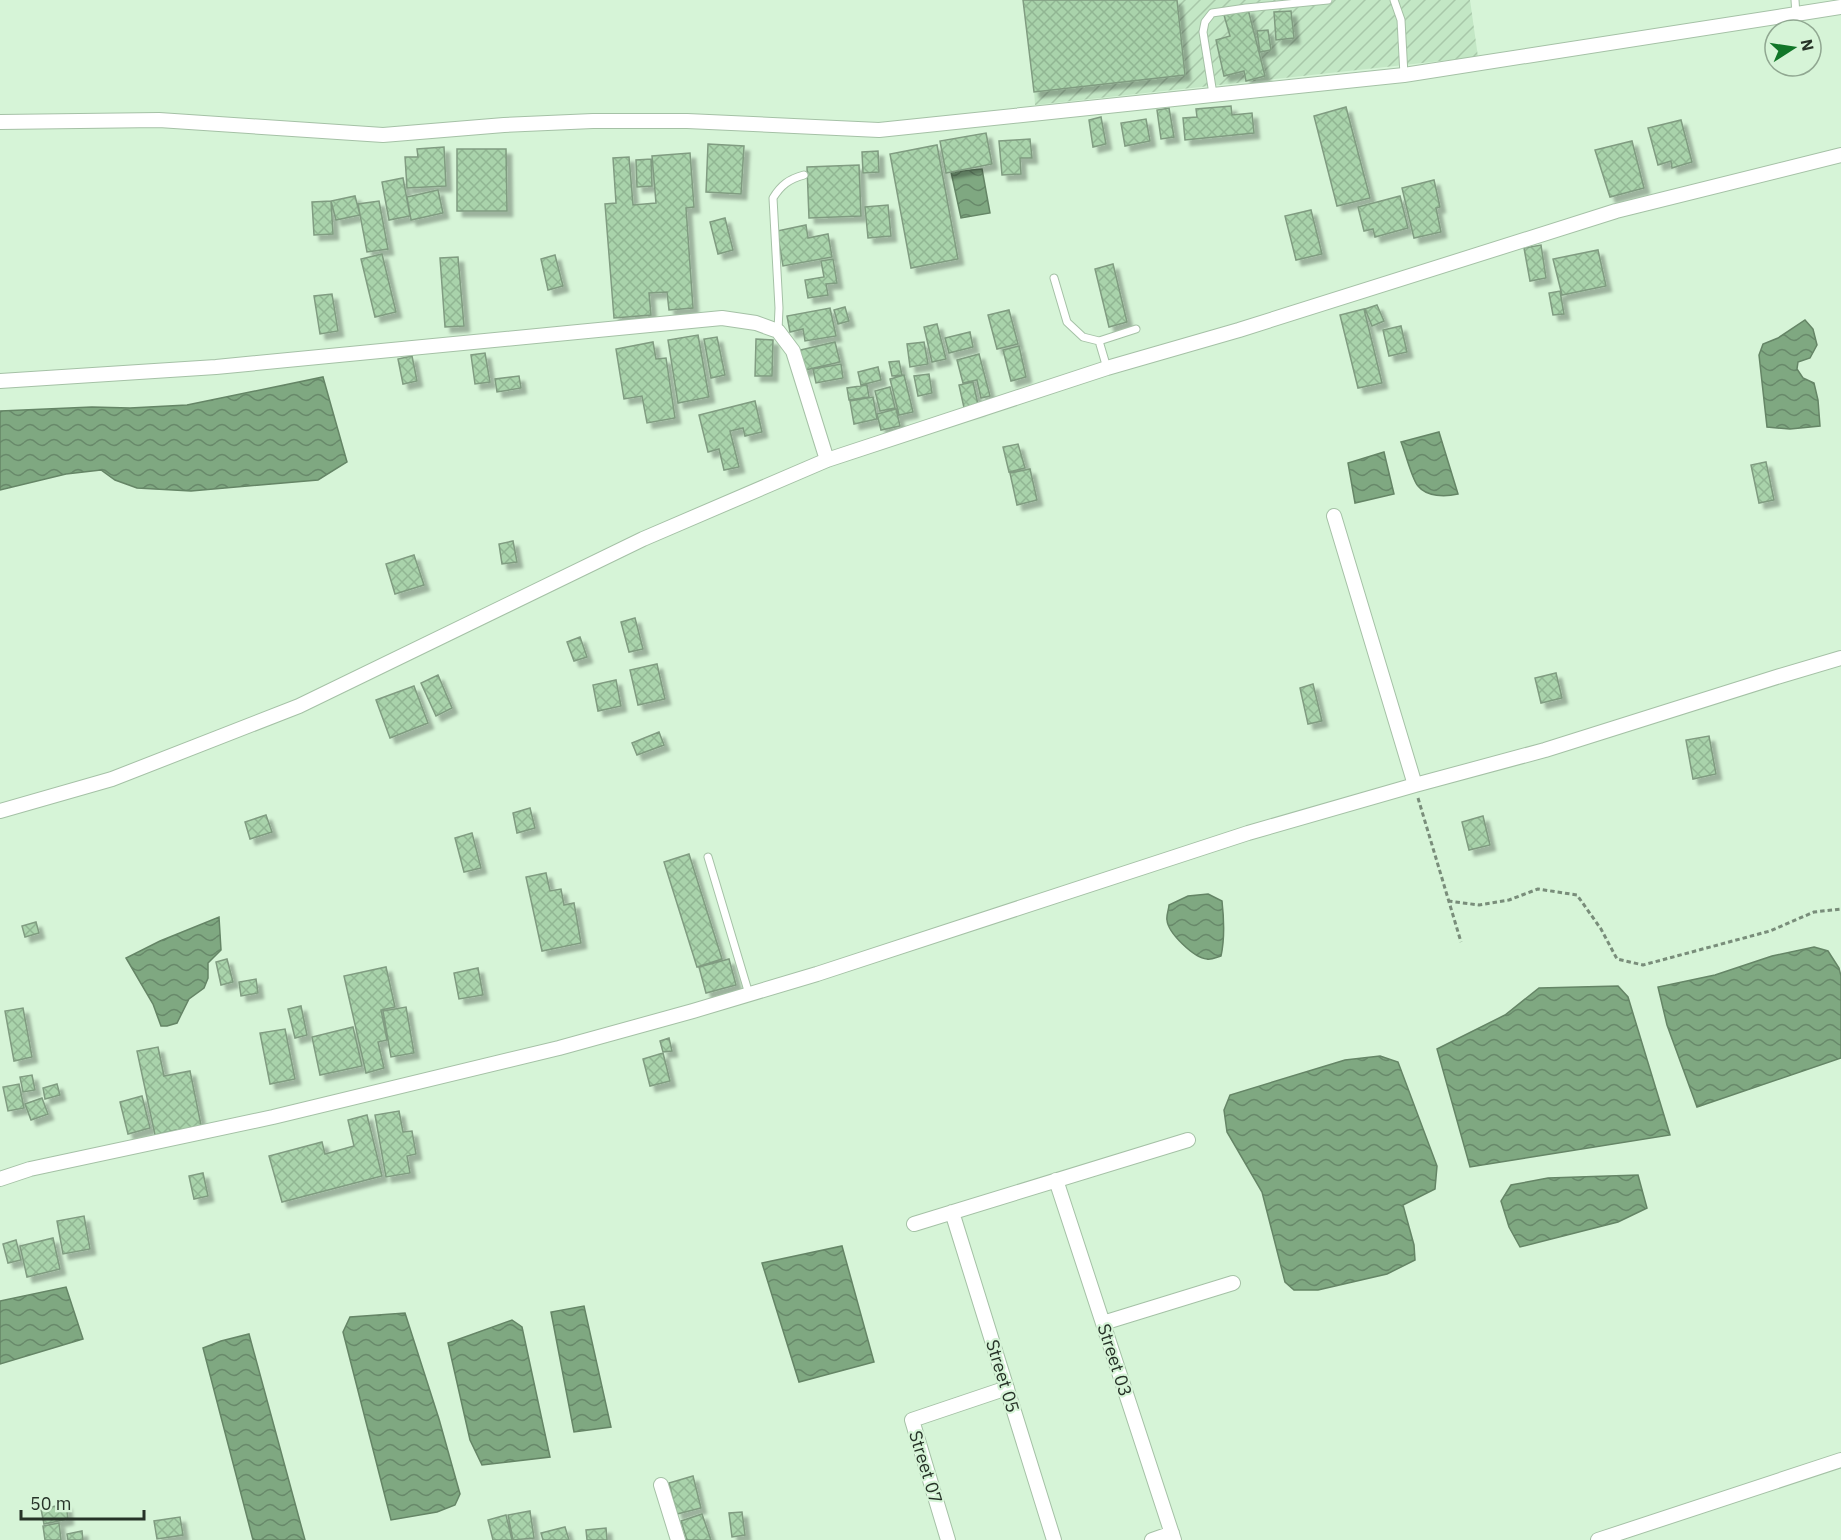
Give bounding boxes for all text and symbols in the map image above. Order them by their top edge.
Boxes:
north arrow [1763,18,1823,78]
text: N [1797,37,1819,53]
street label: Street 03 [1092,1321,1138,1399]
street label: Street 05 [981,1337,1025,1415]
street label: Street 07 [904,1428,948,1506]
scale bar [21,1483,144,1521]
text: 50 m [30,1492,72,1515]

